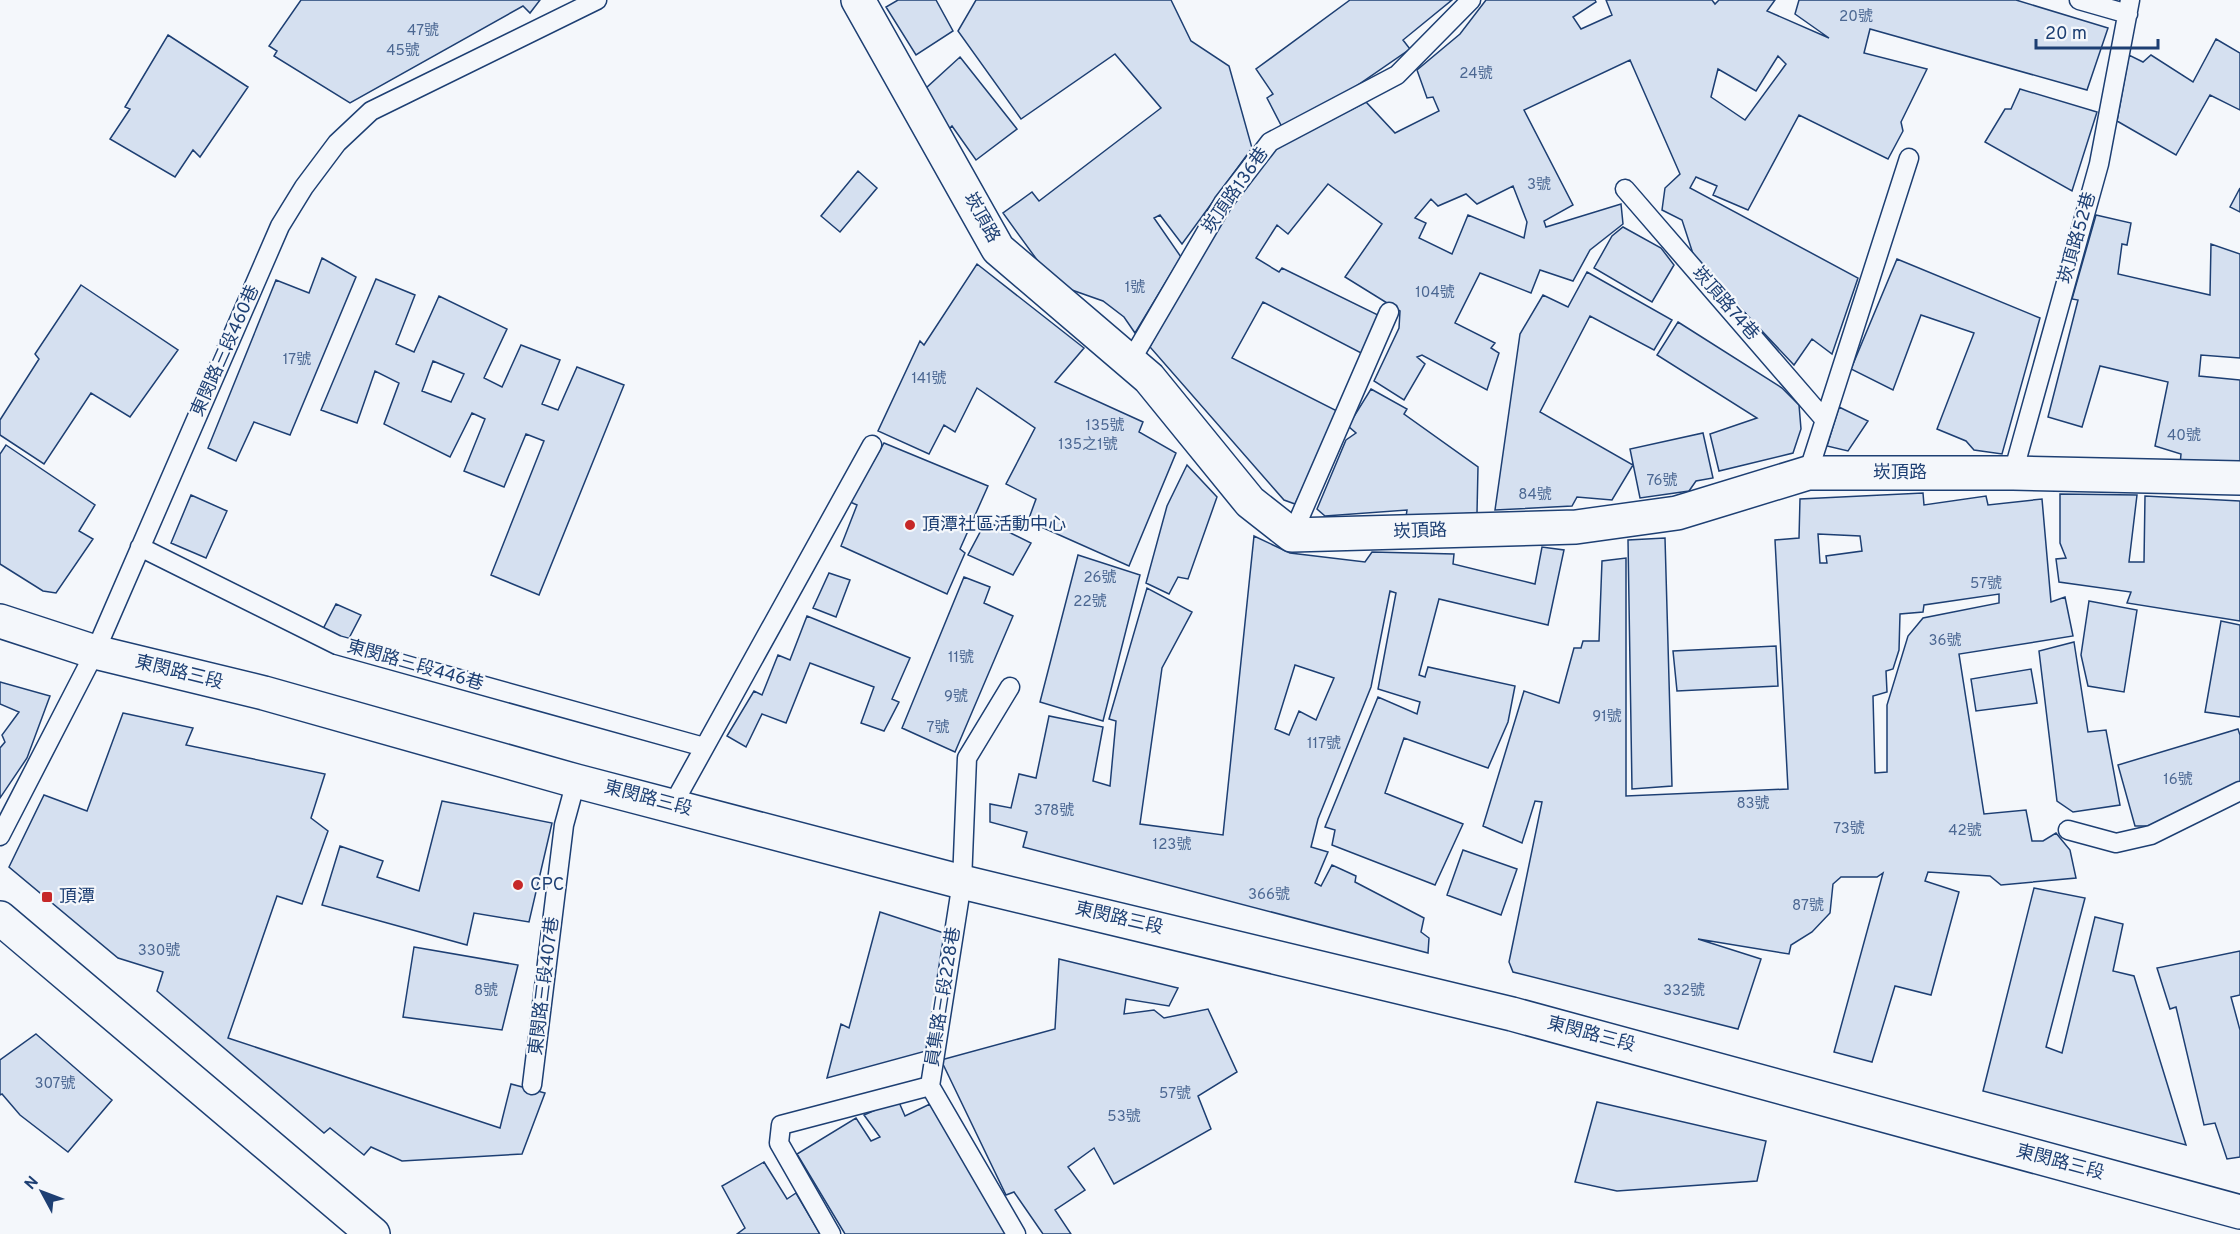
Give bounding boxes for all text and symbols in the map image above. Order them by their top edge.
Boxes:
house number: 20號 [1839,8,1873,27]
scale bar [2036,12,2158,50]
house number: 47號 [407,22,439,41]
text: 20 m [2045,23,2087,46]
house number: 45號 [386,42,420,61]
house number: 24號 [1459,65,1493,84]
street label: 崁頂路136巷 [1198,143,1274,239]
house number: 3號 [1527,176,1551,195]
street label: 崁頂路 [958,189,1004,247]
street label: 崁頂路52巷 [2054,190,2102,286]
street label: 崁頂路74巷 [1687,262,1763,346]
house number: 1號 [1125,279,1145,298]
street label: 東閔路三段460巷 [187,282,265,420]
house number: 104號 [1415,284,1455,303]
house number: 17號 [283,351,311,370]
house number: 141號 [911,370,947,389]
house number: 135號 [1086,417,1124,436]
house number: 40號 [2167,427,2201,446]
house number: 135之1號 [1058,436,1118,455]
street label: 崁頂路 [1873,462,1927,485]
house number: 76號 [1646,472,1678,491]
house number: 84號 [1518,486,1552,505]
place label: 頂潭社區活動中心 [922,514,1066,537]
marker: 頂潭社區活動中心 [903,518,917,532]
street label: 崁頂路 [1393,520,1447,544]
house number: 26號 [1083,569,1117,588]
house number: 57號 [1970,575,2002,594]
house number: 22號 [1073,593,1107,612]
house number: 36號 [1929,632,1962,651]
street label: 東閔路三段446巷 [344,635,486,697]
house number: 11號 [948,649,974,668]
street label: 東閔路三段 [133,651,225,695]
house number: 9號 [944,688,968,707]
house number: 91號 [1592,708,1622,727]
house number: 7號 [927,719,949,738]
house number: 117號 [1307,735,1341,754]
house number: 16號 [2163,771,2193,790]
street label: 東閔路三段 [602,776,694,822]
house number: 83號 [1736,795,1770,814]
house number: 378號 [1034,802,1074,821]
house number: 73號 [1833,820,1865,839]
house number: 42號 [1948,822,1982,841]
house number: 123號 [1153,836,1191,855]
place label: CPC [530,874,564,897]
marker: CPC [511,878,525,892]
place label: 頂潭 [59,886,95,909]
house number: 366號 [1248,886,1290,905]
marker: 頂潭 [40,890,54,904]
house number: 87號 [1792,897,1824,916]
street label: 東閔路三段 [1073,898,1165,940]
street label: 東閔路三段407巷 [525,915,565,1057]
street label: 員集路三段228巷 [922,926,966,1068]
house number: 330號 [138,942,180,961]
house number: 8號 [474,982,498,1001]
house number: 332號 [1663,982,1705,1001]
street label: 東閔路三段 [1545,1012,1637,1058]
house number: 307號 [35,1075,75,1094]
house number: 57號 [1159,1085,1191,1104]
house number: 53號 [1107,1108,1141,1127]
street label: 東閔路三段 [2014,1140,2106,1186]
north arrow [12,1162,72,1222]
text: N [21,1173,44,1194]

